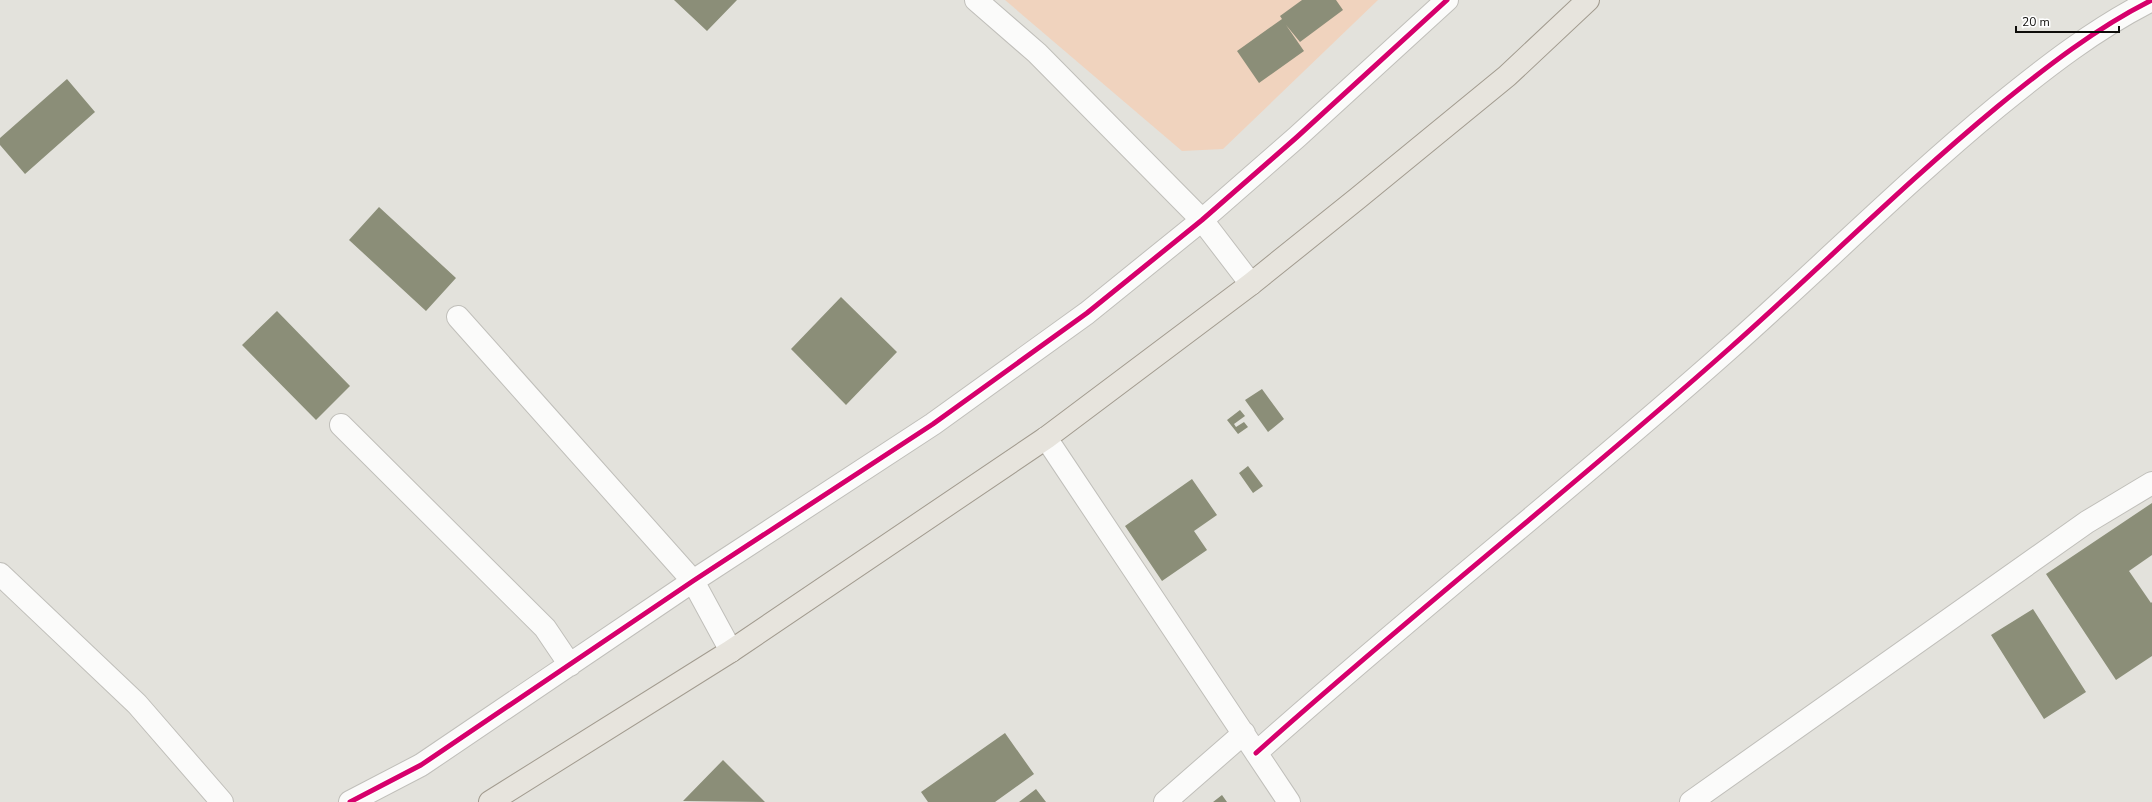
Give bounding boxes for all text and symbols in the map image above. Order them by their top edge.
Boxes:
scale bar [2016,8,2119,34]
text: 20 m [2022,14,2050,30]

